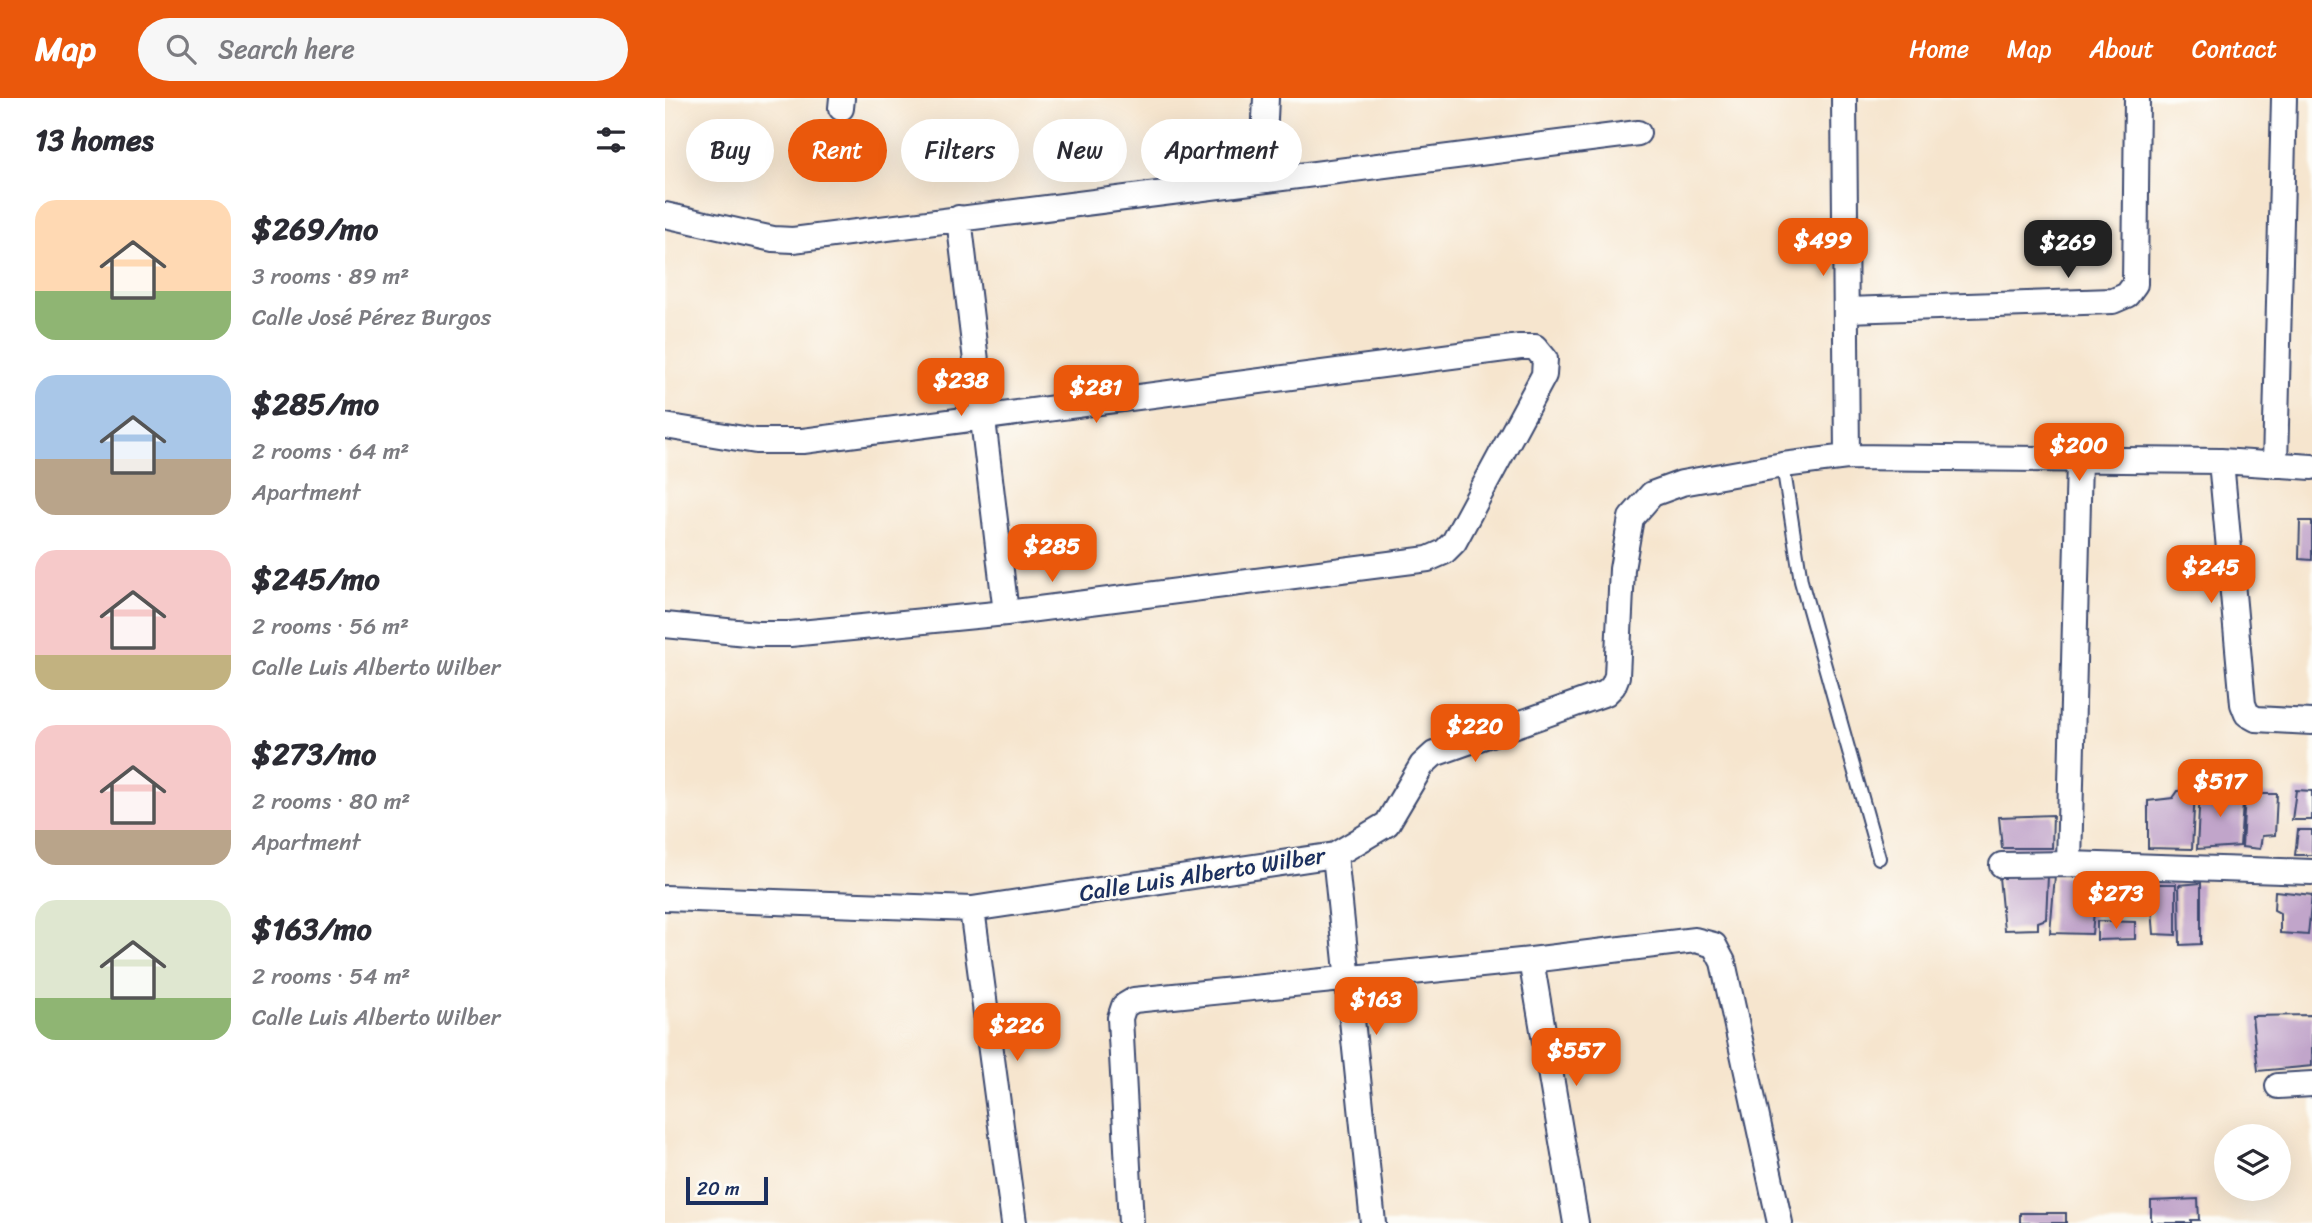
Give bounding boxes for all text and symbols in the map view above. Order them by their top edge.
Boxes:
search box [138,18,628,81]
text: Map [35,20,96,78]
text: Search here [218,26,355,72]
text: Home [1909,28,1969,70]
text: Map [2007,28,2051,70]
text: About [2089,28,2154,70]
text: Contact [2192,28,2277,70]
icon: search [162,30,200,68]
text: 13 homes [35,113,154,167]
chip: Buy [686,119,774,182]
chip: Rent [788,119,887,182]
chip: Filters [901,119,1019,182]
chip: New [1033,119,1127,182]
chip: Apartment [1141,119,1302,182]
icon: filters [592,121,630,159]
text: $269/mo [252,202,378,256]
pin: $499 [1782,218,1864,278]
text: $499 [1794,220,1852,261]
pin: $269 [2027,220,2109,280]
text: $269 [2040,222,2096,263]
icon: home [91,228,175,312]
text: 3 rooms · 89 m² [252,256,409,297]
text: Calle José Pérez Burgos [252,297,491,338]
pin: $238 [920,358,1002,418]
text: $238 [933,360,989,401]
pin: $281 [1055,366,1137,425]
text: $281 [1070,367,1122,408]
text: $285/mo [252,377,379,431]
icon: home [91,403,175,487]
pin: $200 [2038,424,2120,483]
text: $200 [2050,425,2108,466]
text: 2 rooms · 64 m² [252,431,409,472]
text: Apartment [252,472,361,513]
pin: $285 [1011,524,1093,584]
text: $285 [1024,526,1080,567]
pin: $245 [2170,546,2252,605]
text: $245 [2182,547,2240,588]
text: $245/mo [252,552,380,606]
icon: home [91,578,175,662]
text: 2 rooms · 56 m² [252,606,409,647]
text: Calle Luis Alberto Wilber [252,647,500,688]
pin: $220 [1434,704,1516,764]
text: $220 [1447,706,1503,747]
text: $273/mo [252,727,376,781]
icon: home [91,753,175,837]
pin: $517 [2179,760,2261,819]
text: $517 [2194,761,2246,802]
text: 2 rooms · 80 m² [252,781,410,822]
text: Apartment [252,822,361,863]
street label: Calle Luis Alberto Wilber [1076,835,1329,914]
pin: $273 [2075,872,2157,931]
text: $273 [2089,873,2143,914]
text: $163/mo [252,902,372,956]
icon: home [91,928,175,1012]
text: 2 rooms · 54 m² [252,956,410,997]
pin: $163 [1335,978,1417,1037]
text: $163 [1350,979,1402,1020]
text: Calle Luis Alberto Wilber [252,997,500,1038]
pin: $226 [976,1004,1058,1063]
text: $226 [989,1005,1045,1046]
pin: $557 [1535,1028,1617,1088]
text: $557 [1548,1030,1604,1071]
map controls [2214,1124,2291,1201]
button: layers [2214,1124,2291,1201]
text: 20 m [697,1172,740,1205]
scale bar [686,1174,768,1206]

